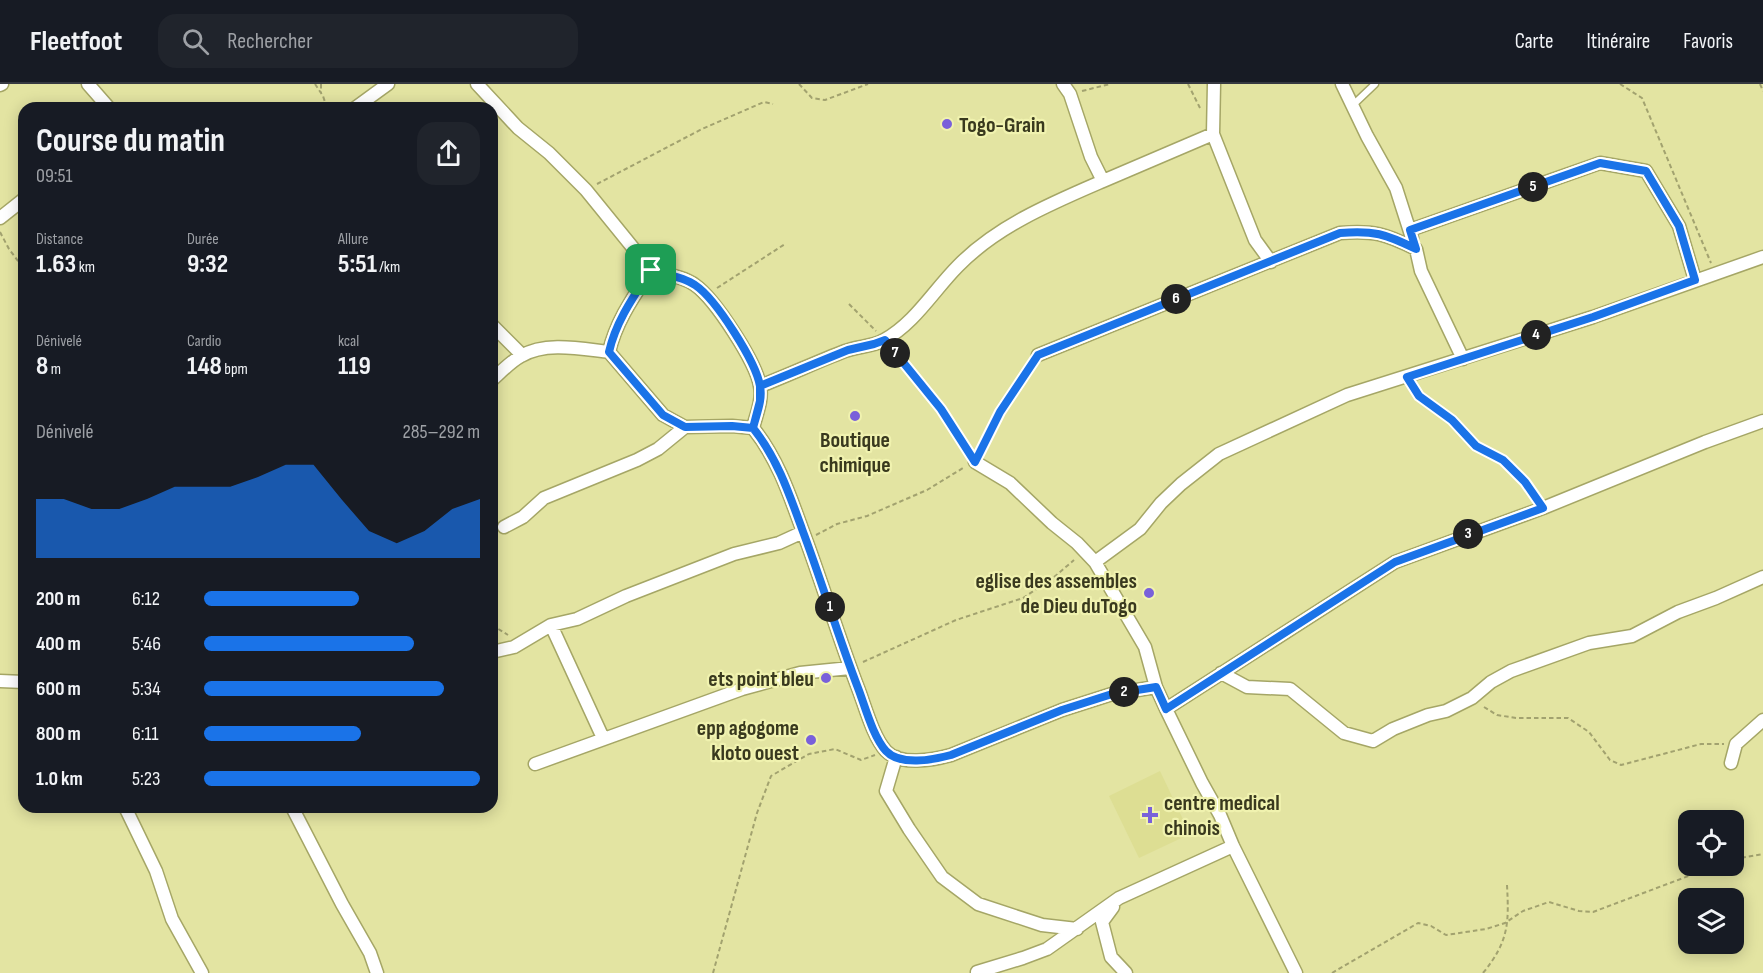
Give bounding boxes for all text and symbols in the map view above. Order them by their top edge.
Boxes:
search box [158,14,578,68]
text: Fleetfoot [30,25,122,58]
icon: search [179,25,212,58]
text: Rechercher [227,28,312,55]
text: Carte [1515,29,1554,54]
text: Itinéraire [1587,29,1650,54]
text: Favoris [1683,29,1733,54]
place label: Togo-Grain [959,112,1045,139]
marker: Togo-Grain [940,117,954,131]
text: Course du matin [36,121,225,161]
button: share [417,122,480,185]
text: 09:51 [36,164,73,188]
pin: 5 [1518,172,1548,202]
text: 5 [1529,177,1537,196]
text: Distance [36,230,83,249]
text: Durée [187,230,219,249]
text: Allure [338,230,368,249]
pin [625,244,676,295]
text: 1.63 [36,249,76,280]
text: 9:32 [187,249,228,280]
text: 5:51 [338,249,377,280]
icon: arrive [634,253,667,286]
text: km [76,258,95,277]
text: /km [377,258,400,277]
pin: 6 [1161,284,1191,314]
text: 6 [1172,289,1180,308]
pin: 4 [1521,320,1551,350]
text: 4 [1532,325,1540,344]
text: Dénivelé [36,332,82,351]
text: Cardio [187,332,221,351]
text: kcal [338,332,359,351]
pin: 7 [880,338,910,368]
text: 7 [892,343,898,362]
text: 8 [36,351,48,382]
text: 148 [187,351,222,382]
text: 119 [338,351,371,382]
text: m [48,360,61,379]
text: bpm [222,360,248,379]
marker: Boutique chimique [848,409,862,423]
text: Dénivelé [36,420,94,444]
text: 285–292 m [402,420,480,444]
place label: Boutique chimique [819,427,891,479]
pin: 3 [1453,519,1483,549]
text: 3 [1464,524,1472,543]
place label: eglise des assembles de Dieu duTogo [975,568,1137,620]
marker: eglise des assembles de Dieu duTogo [1142,586,1156,600]
text: 200 m [36,587,80,611]
text: 6:12 [132,587,160,611]
pin: 1 [815,592,845,622]
text: 1 [827,597,833,616]
text: 400 m [36,632,81,656]
text: 5:46 [132,632,161,656]
place label: ets point bleu [708,666,814,693]
marker: ets point bleu [819,671,833,685]
text: 600 m [36,677,81,701]
text: 5:34 [132,677,161,701]
pin: 2 [1109,677,1139,707]
text: 2 [1120,682,1128,701]
place label: epp agogome kloto ouest [697,715,799,767]
text: 800 m [36,722,81,746]
text: 6:11 [132,722,159,746]
marker: epp agogome kloto ouest [804,733,818,747]
text: 1.0 km [36,767,83,791]
text: 5:23 [132,767,160,791]
place label: centre medical chinois [1164,790,1280,842]
marker: centre medical chinois [1141,806,1159,824]
map controls [1678,810,1744,954]
button: locate [1678,810,1744,876]
button: layers [1678,888,1744,954]

